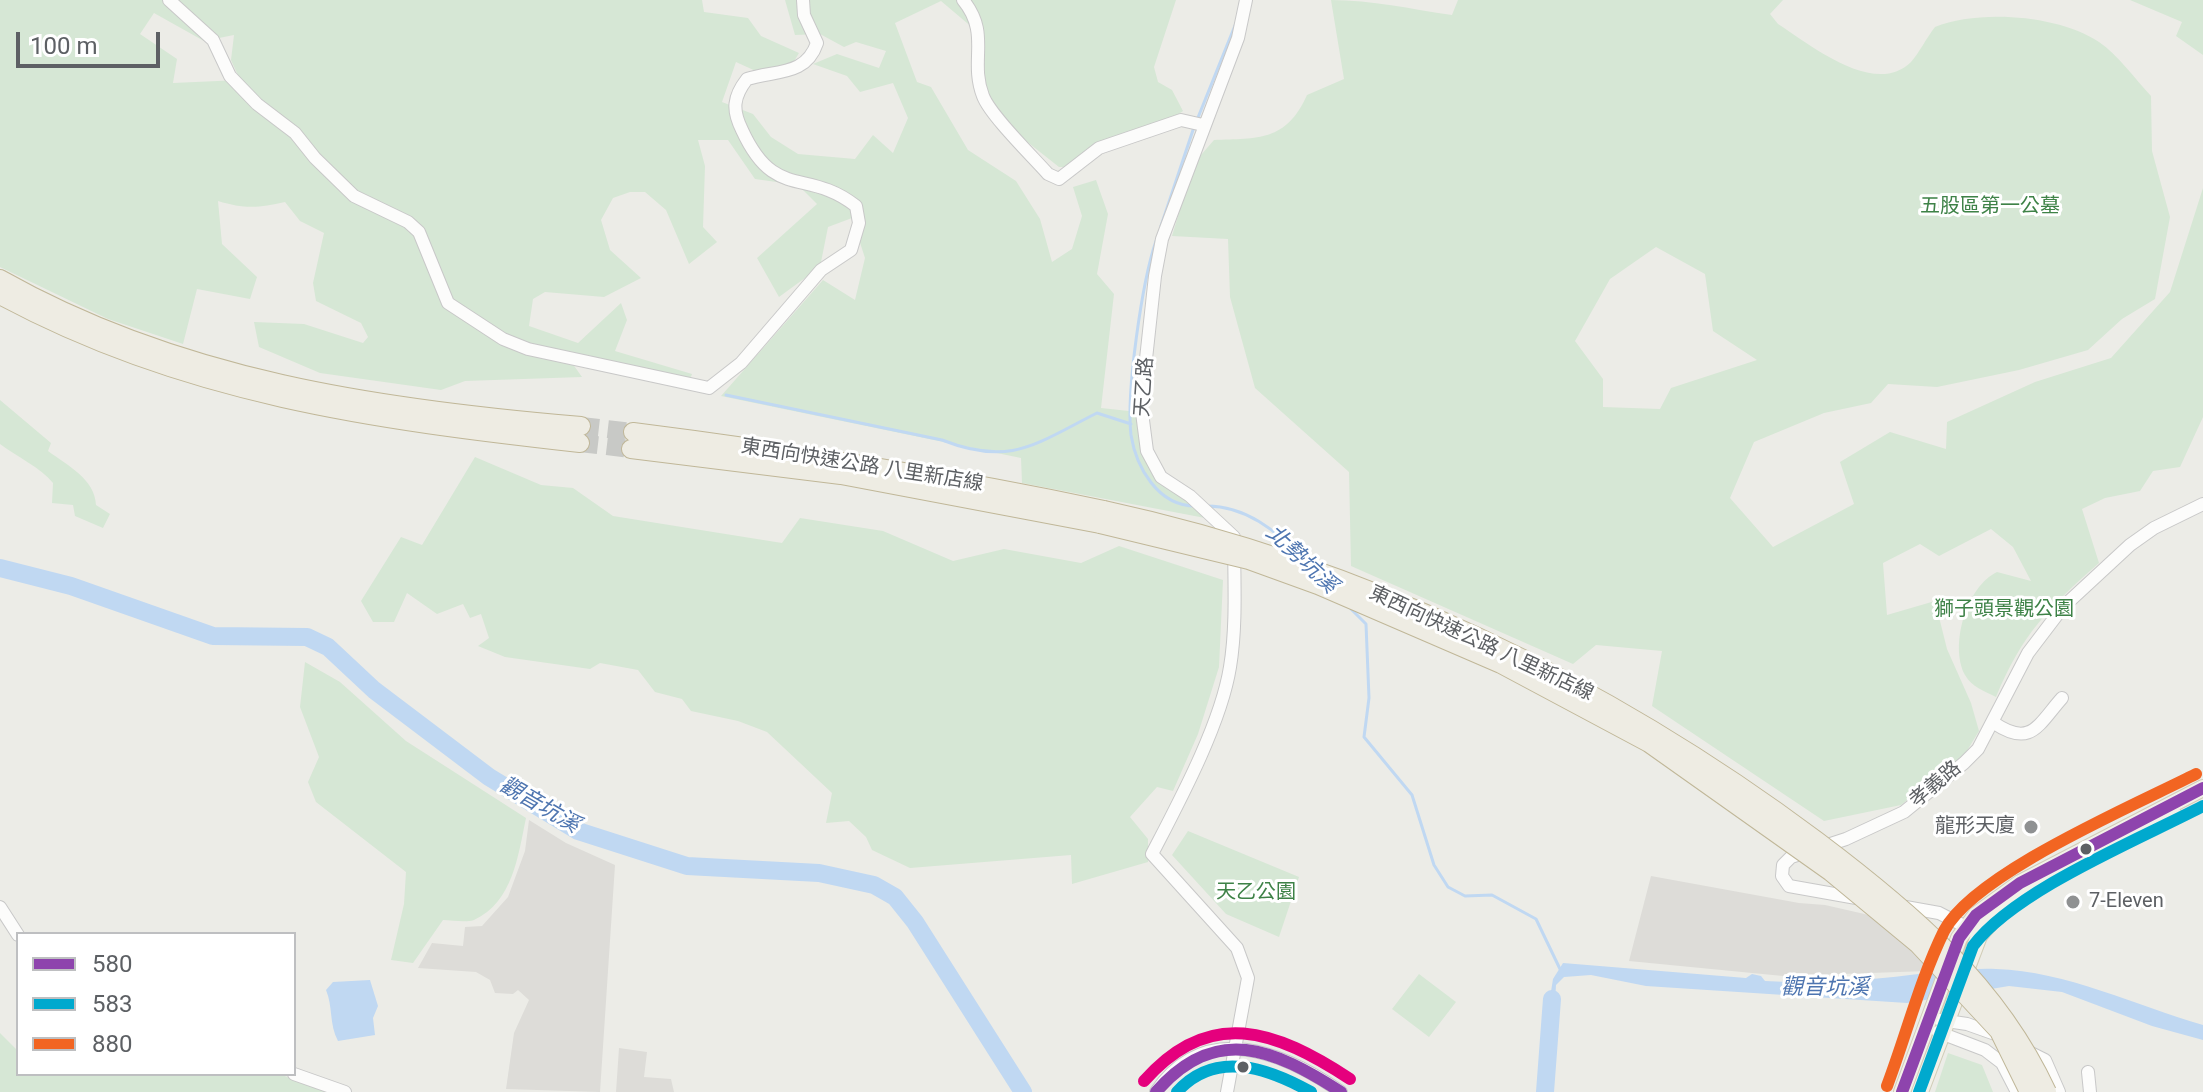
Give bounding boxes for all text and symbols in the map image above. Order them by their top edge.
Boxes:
scale bar [20,16,164,66]
text: 100 m [30,32,97,60]
park label: 五股區第一公墓 [1920,195,2060,219]
street label: 天乙路 [1131,356,1159,418]
street label: 東西向快速公路 八里新店線 [739,435,985,497]
water label: 北勢坑溪 [1260,520,1342,600]
street label: 東西向快速公路 八里新店線 [1365,581,1597,707]
park label: 獅子頭景觀公園 [1934,598,2074,622]
street label: 孝義路 [1905,757,1967,813]
water label: 觀音坑溪 [494,773,584,839]
place label: 龍形天廈 [1935,815,2015,839]
marker: 龍形天廈 [2022,818,2040,836]
unlabelled marker [2078,841,2094,857]
park label: 天乙公園 [1216,881,1296,905]
place label: 7-Eleven [2089,890,2164,914]
marker: 7-Eleven [2064,893,2082,911]
legend [16,932,296,1076]
text: 580 [92,950,132,978]
water label: 觀音坑溪 [1781,975,1869,1001]
text: 583 [92,990,132,1018]
text: 880 [92,1030,132,1058]
unlabelled marker [1235,1059,1251,1075]

